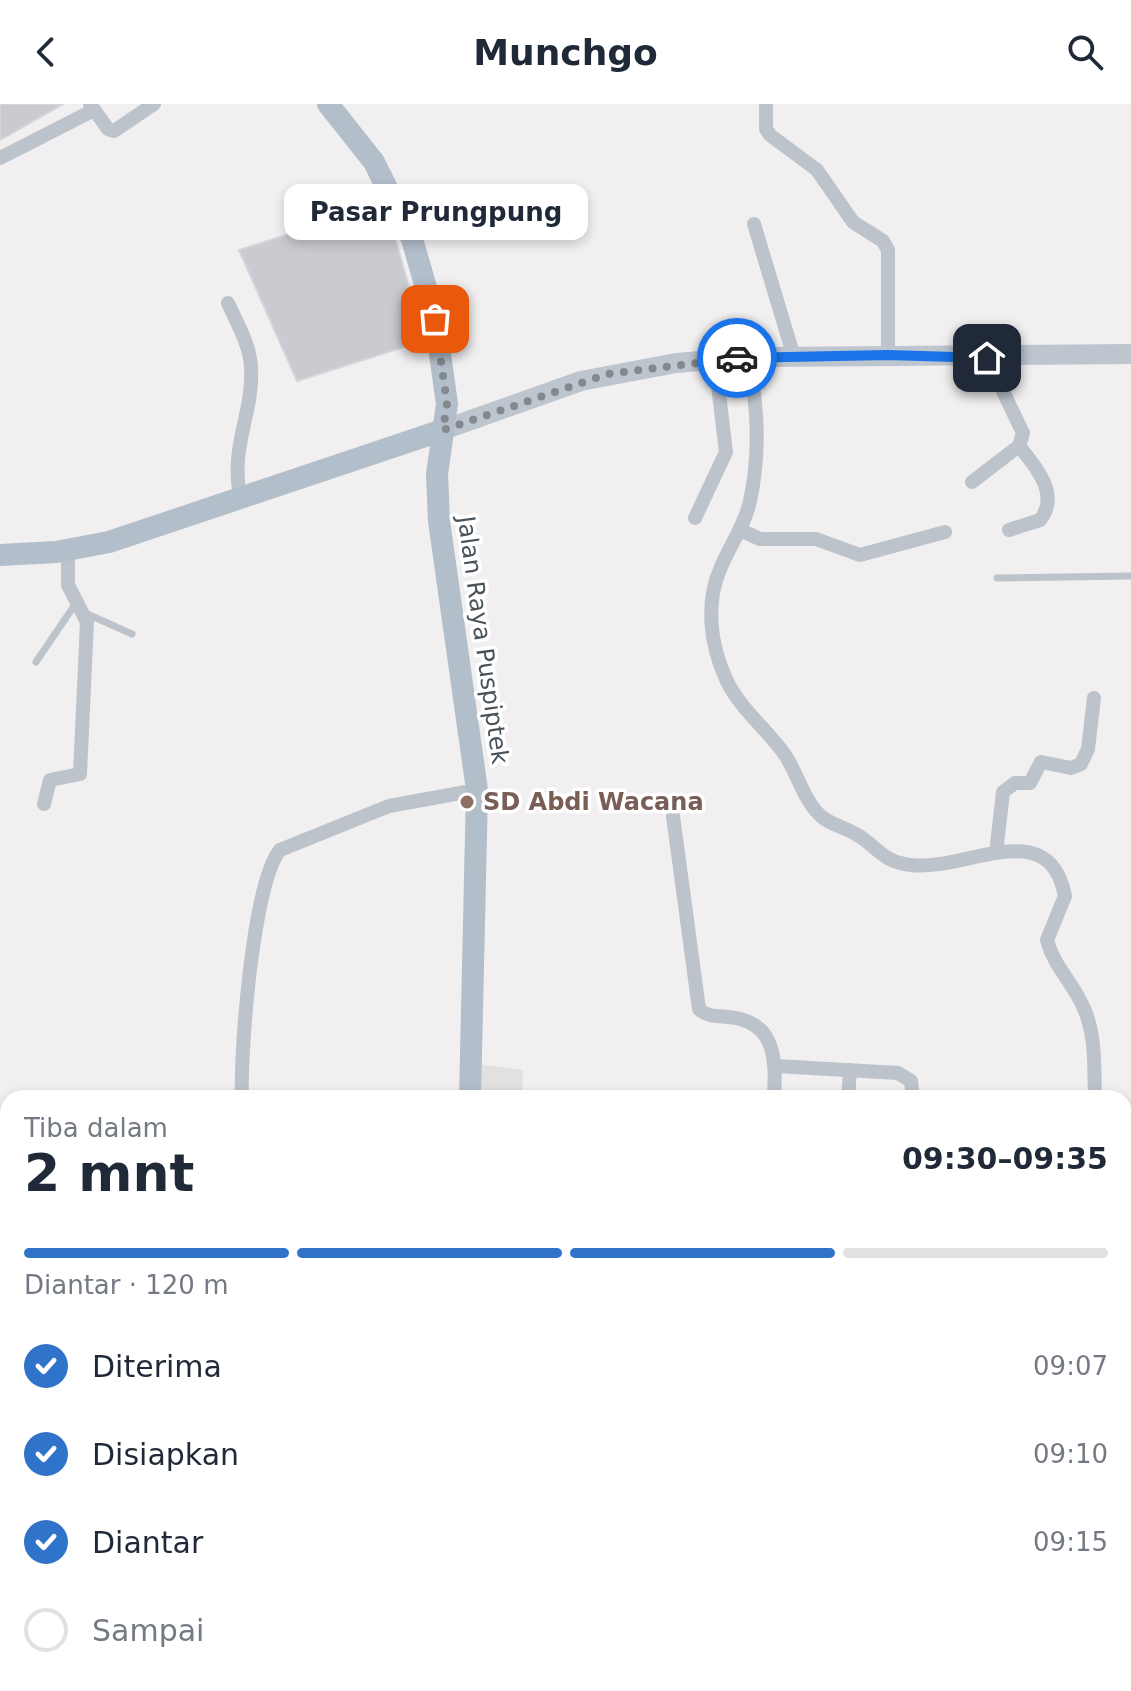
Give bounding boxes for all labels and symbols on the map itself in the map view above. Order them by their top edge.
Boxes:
callout: Pasar Prungpung [283,183,587,239]
pin [401,285,469,353]
courier [697,318,777,398]
pin [953,324,1021,392]
street label: Jalan Raya Puspiptek [451,512,514,766]
place label: SD Abdi Wacana [483,788,704,816]
marker: SD Abdi Wacana [458,793,476,811]

